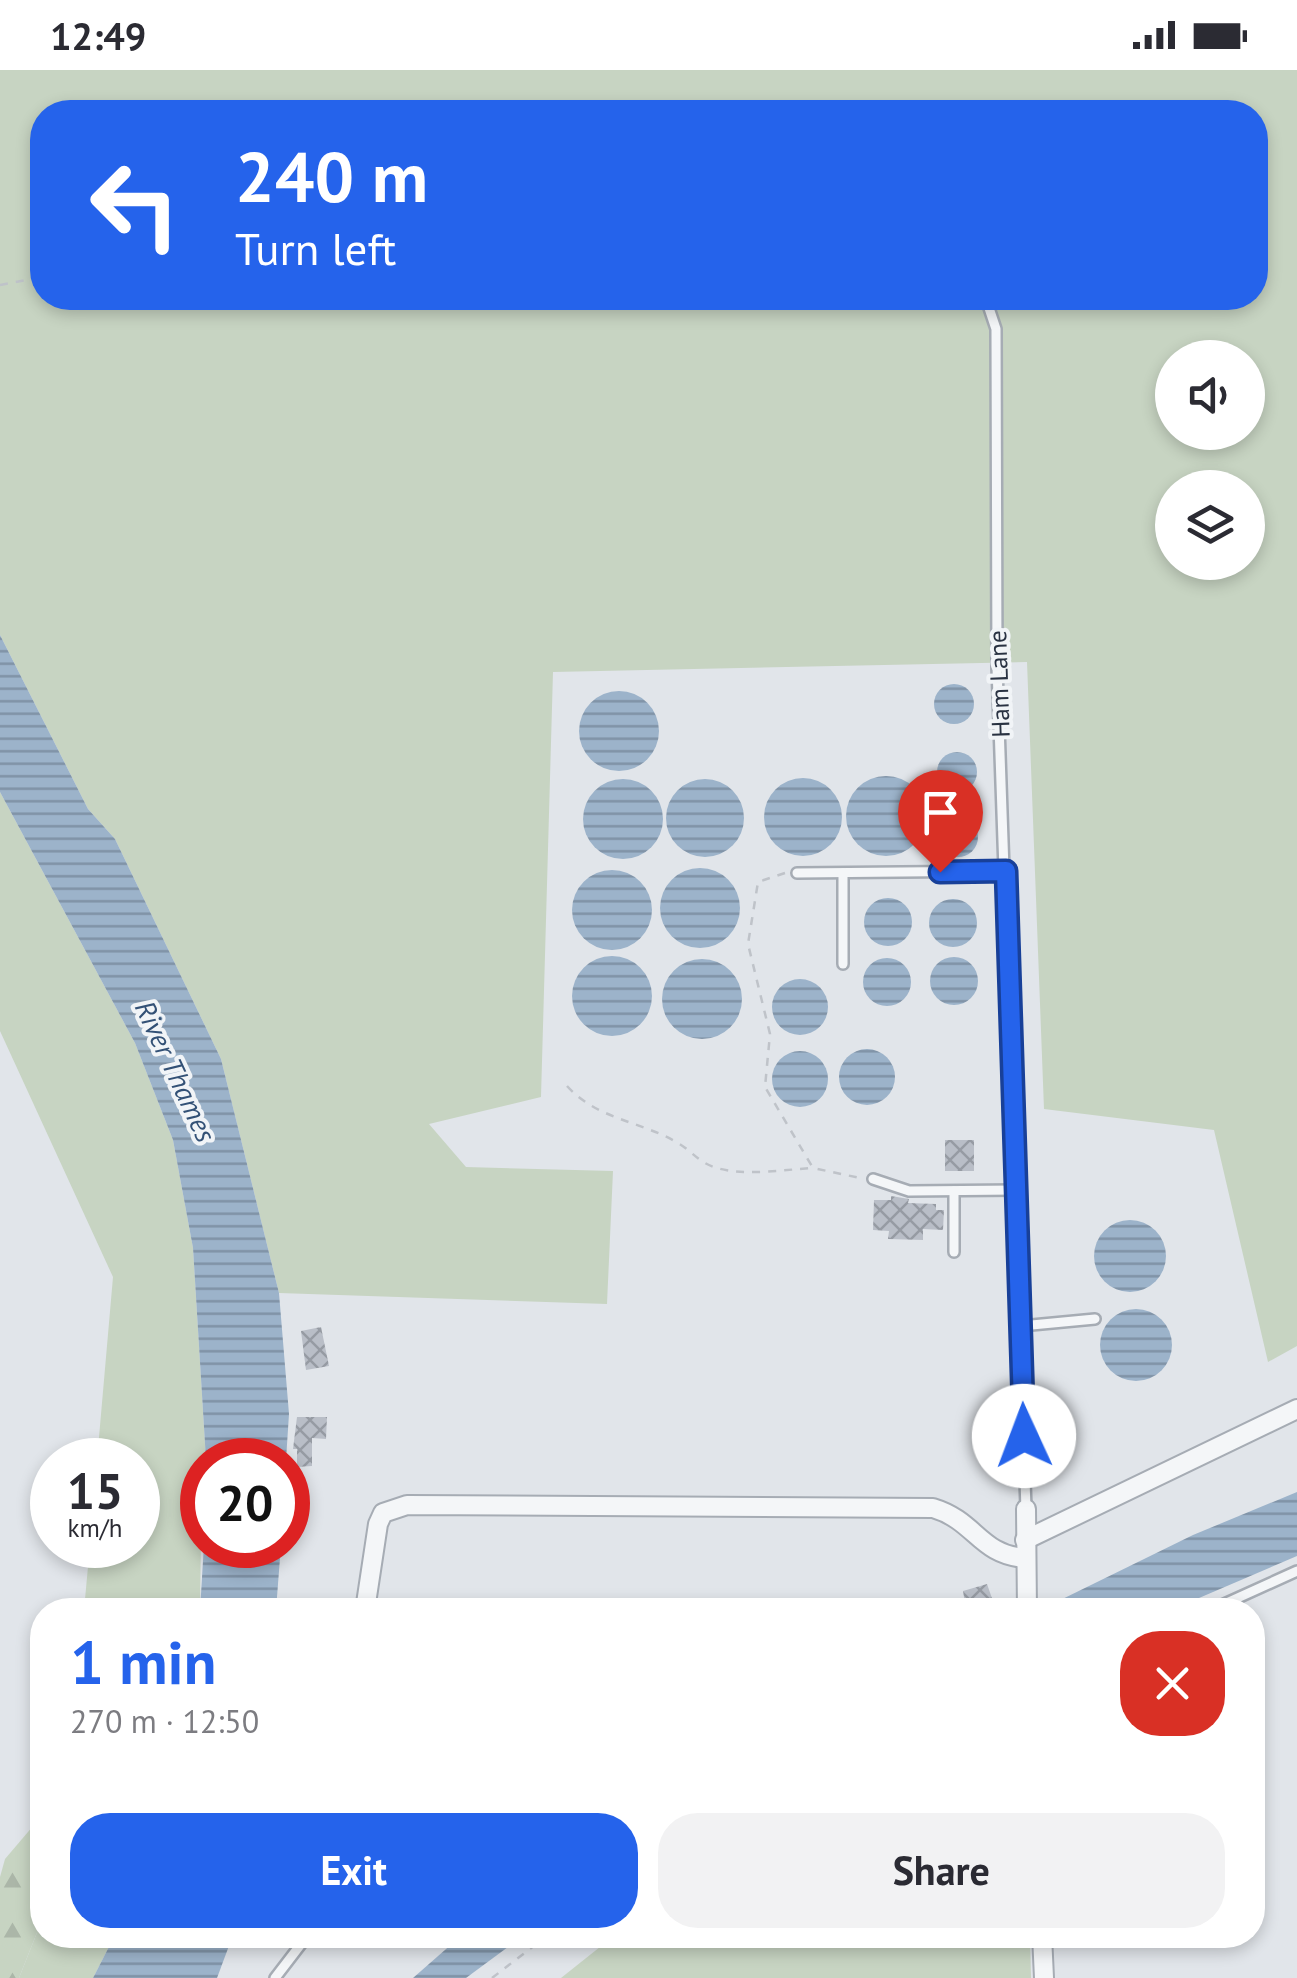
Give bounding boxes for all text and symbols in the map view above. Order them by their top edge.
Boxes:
text: 12:49 [50,11,146,60]
text: 240 m [235,131,428,221]
icon: left [70,140,200,270]
text: Turn left [235,219,396,277]
map controls [1155,340,1265,580]
button: sound [1155,340,1265,450]
button: layers [1155,470,1265,580]
street label: Ham Lane [981,630,1017,738]
pin [898,770,983,873]
icon: arrive [913,785,968,840]
water label: River Thames [127,994,225,1148]
position arrow [972,1384,1076,1488]
speed limit sign: 20 [180,1438,310,1568]
text: 15 [67,1458,123,1523]
text: km/h [68,1512,122,1544]
text: 1 min [70,1623,216,1701]
button: close [1120,1631,1225,1736]
text: 270 m · 12:50 [70,1700,259,1742]
button: Exit [70,1813,638,1928]
button: Share [658,1813,1225,1928]

